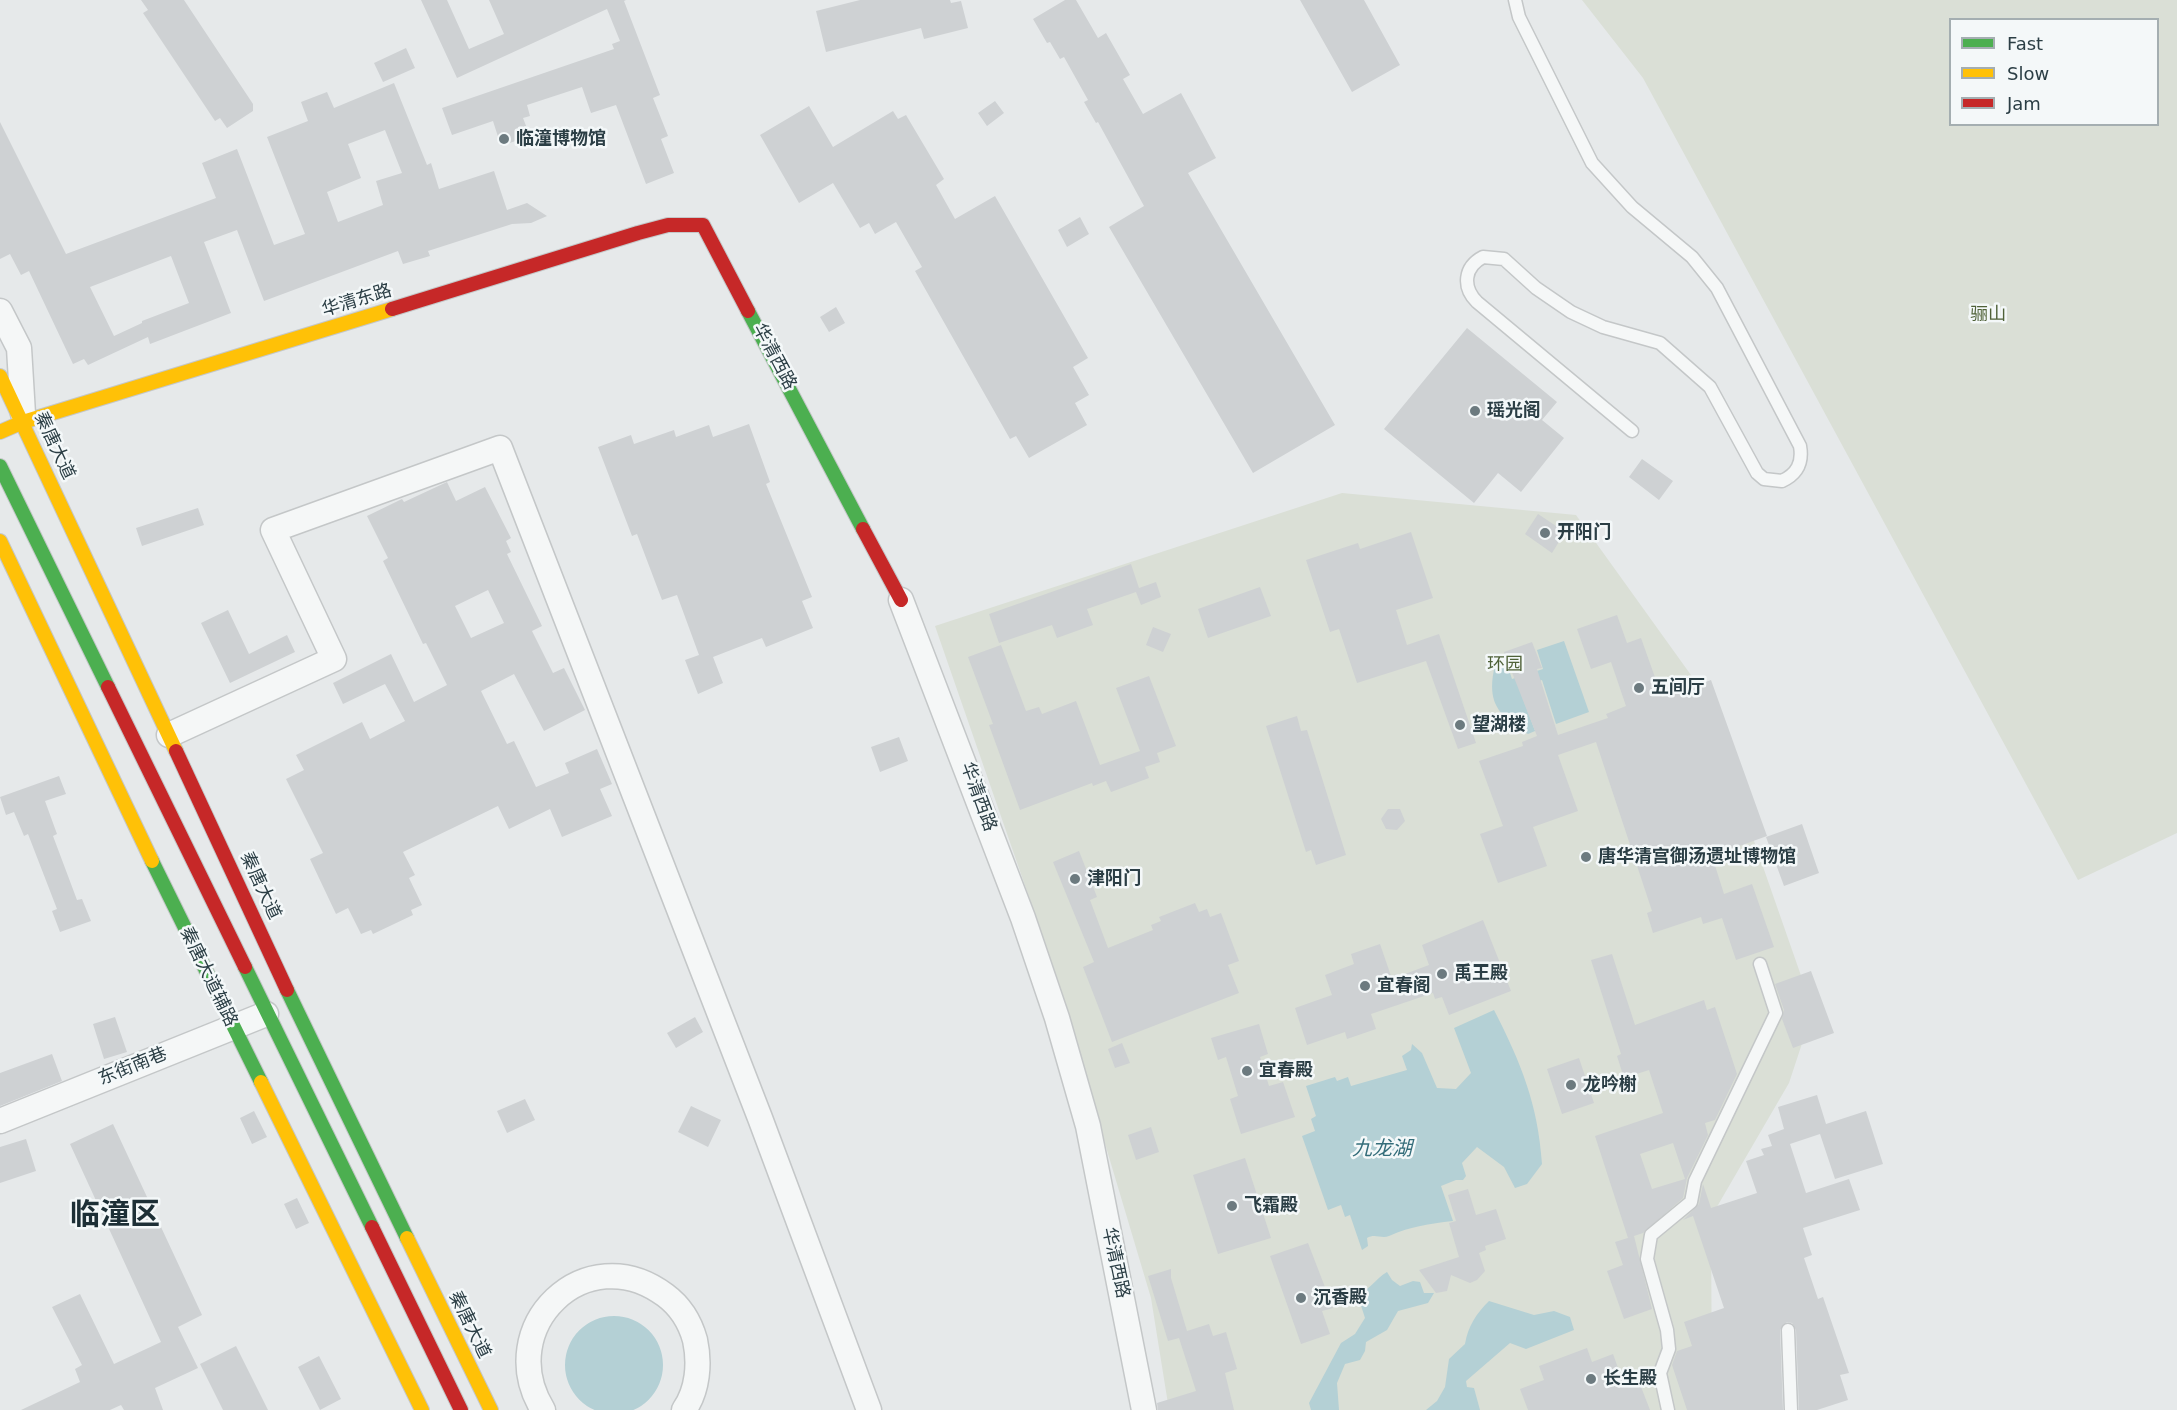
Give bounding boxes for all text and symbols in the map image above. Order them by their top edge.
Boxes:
legend [1949,18,2159,126]
text: Fast [2007,33,2043,54]
text: Slow [2007,63,2049,84]
text: Jam [2007,93,2041,114]
place label: 临潼博物馆 [516,128,606,150]
marker: 临潼博物馆 [497,132,511,146]
street label: 华清东路 [319,280,395,322]
park label: 骊山 [1970,304,2006,326]
street label: 华清西路 [748,320,800,394]
place label: 瑶光阁 [1487,400,1541,422]
marker: 瑶光阁 [1468,404,1482,418]
street label: 秦唐大道 [29,409,79,483]
place label: 开阳门 [1557,522,1611,544]
marker: 开阳门 [1538,526,1552,540]
park label: 环园 [1487,654,1523,676]
place label: 五间厅 [1651,677,1705,699]
marker: 五间厅 [1632,681,1646,695]
place label: 望湖楼 [1472,714,1526,736]
marker: 望湖楼 [1453,718,1467,732]
street label: 华清西路 [956,759,1000,835]
place label: 唐华清宫御汤遗址博物馆 [1598,846,1796,868]
street label: 秦唐大道 [235,849,285,923]
marker: 唐华清宫御汤遗址博物馆 [1579,850,1593,864]
place label: 津阳门 [1087,868,1141,890]
marker: 津阳门 [1068,872,1082,886]
street label: 秦唐大道辅路 [175,924,241,1030]
place label: 禹王殿 [1454,963,1508,985]
marker: 禹王殿 [1435,967,1449,981]
place label: 宜春阁 [1377,975,1431,997]
marker: 宜春阁 [1358,979,1372,993]
street label: 东街南巷 [96,1044,170,1090]
place label: 宜春殿 [1259,1060,1313,1082]
marker: 宜春殿 [1240,1064,1254,1078]
place label: 龙吟榭 [1583,1074,1637,1096]
marker: 龙吟榭 [1564,1078,1578,1092]
water label: 九龙湖 [1352,1138,1412,1162]
place label: 飞霜殿 [1244,1195,1298,1217]
district label: 临潼区 [70,1198,160,1234]
marker: 飞霜殿 [1225,1199,1239,1213]
street label: 华清西路 [1097,1226,1133,1300]
place label: 沉香殿 [1313,1287,1367,1309]
street label: 秦唐大道 [444,1288,494,1362]
marker: 沉香殿 [1294,1291,1308,1305]
place label: 长生殿 [1603,1368,1657,1390]
marker: 长生殿 [1584,1372,1598,1386]

